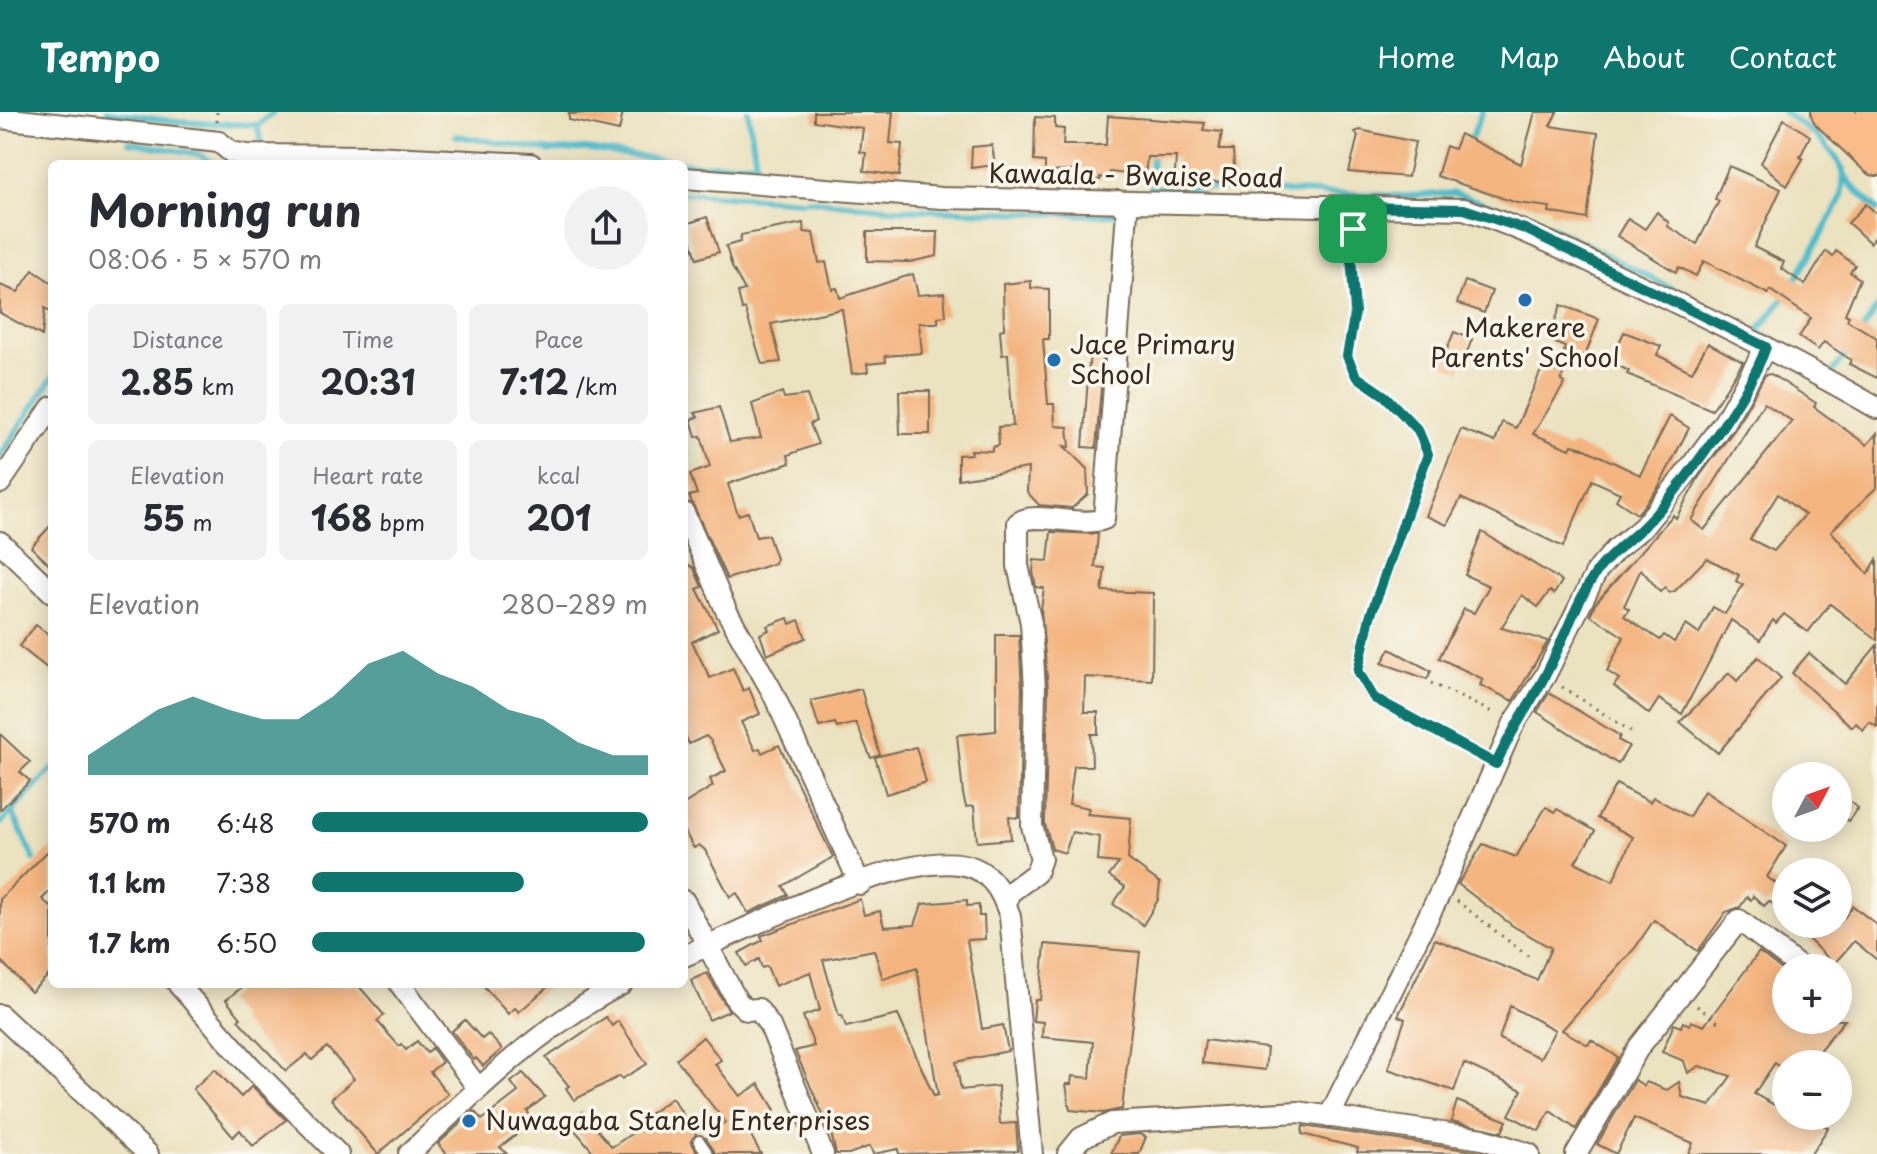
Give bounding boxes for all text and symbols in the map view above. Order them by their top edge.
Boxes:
text: Tempo [40,28,160,85]
text: Home [1377,35,1455,78]
text: Map [1499,35,1559,78]
text: About [1603,35,1685,78]
text: Contact [1729,35,1837,78]
street label: Kawaala - Bwaise Road [988,152,1284,197]
text: Morning run [88,176,362,242]
button: share [564,186,648,270]
pin [1319,195,1387,263]
icon: arrive [1331,207,1375,251]
text: 08:06 · 5 × 570 m [88,239,322,278]
marker: Makerere Parents' School [1516,291,1534,309]
place label: Makerere Parents' School [1430,307,1620,376]
text: Distance [131,322,223,355]
text: Time [342,322,394,355]
text: Pace [534,322,583,355]
place label: Jace Primary School [1070,324,1236,393]
marker: Jace Primary School [1045,351,1063,369]
text: 2.85 [120,355,194,407]
text: 20:31 [320,355,416,407]
text: 7:12 [499,355,569,407]
text: km [194,369,234,402]
text: /km [569,369,618,402]
text: Elevation [130,458,225,491]
text: Heart rate [312,458,424,491]
text: kcal [537,458,581,491]
text: 55 [142,491,185,543]
text: 168 [311,491,372,543]
text: 201 [526,491,591,543]
text: m [185,505,213,538]
text: bpm [372,505,425,538]
text: Elevation [88,584,200,623]
text: 280–289 m [501,584,648,623]
north arrow [1772,762,1852,842]
map controls [1772,762,1852,1130]
text: 570 m [88,803,171,842]
text: 6:48 [216,803,275,842]
button: layers [1772,858,1852,938]
text: 1.1 km [88,863,166,902]
text: 7:38 [216,863,271,902]
text: 1.7 km [88,923,171,962]
text: 6:50 [216,923,277,962]
button: + [1772,954,1852,1034]
button: − [1772,1050,1852,1130]
place label: Nuwagaba Stanely Enterprises [485,1100,870,1139]
marker: Nuwagaba Stanely Enterprises [460,1112,478,1130]

